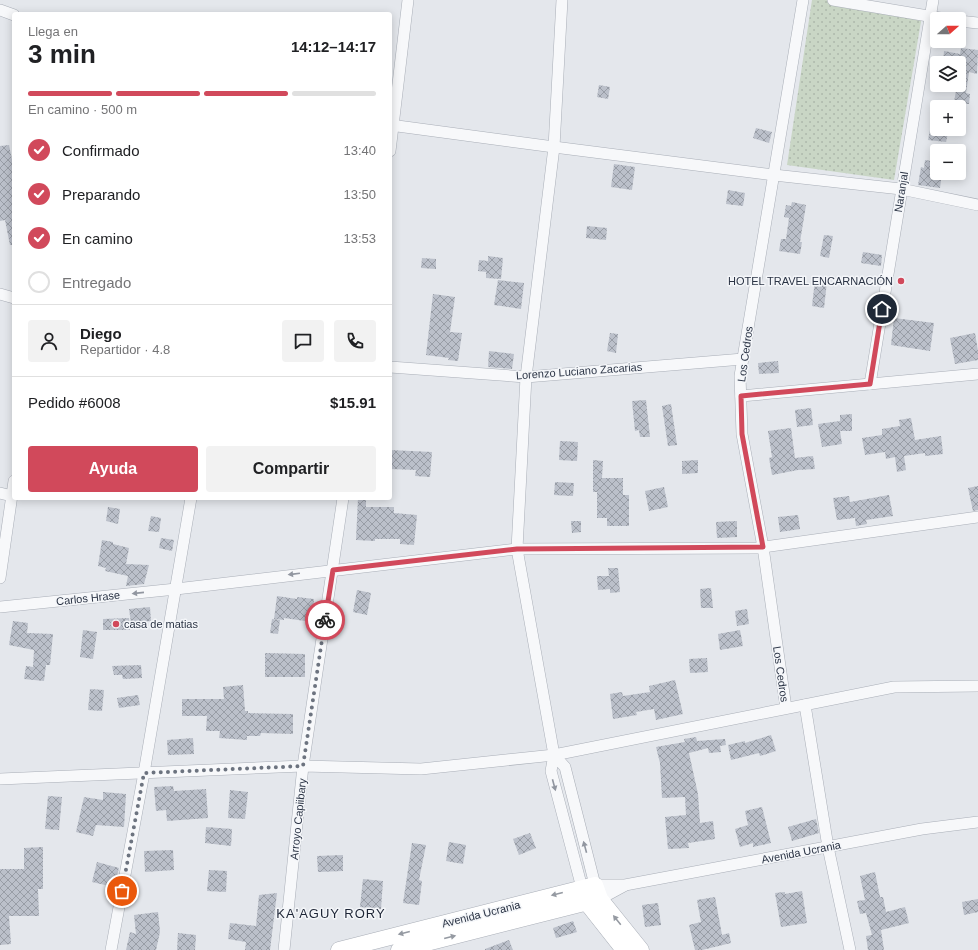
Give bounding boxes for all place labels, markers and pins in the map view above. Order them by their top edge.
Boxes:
place label: HOTEL TRAVEL ENCARNACIÓN [728,275,893,287]
marker: HOTEL TRAVEL ENCARNACIÓN [896,276,906,286]
pin [865,292,899,326]
place label: casa de matias [124,618,198,630]
marker: casa de matias [111,619,121,629]
pin [105,874,139,908]

